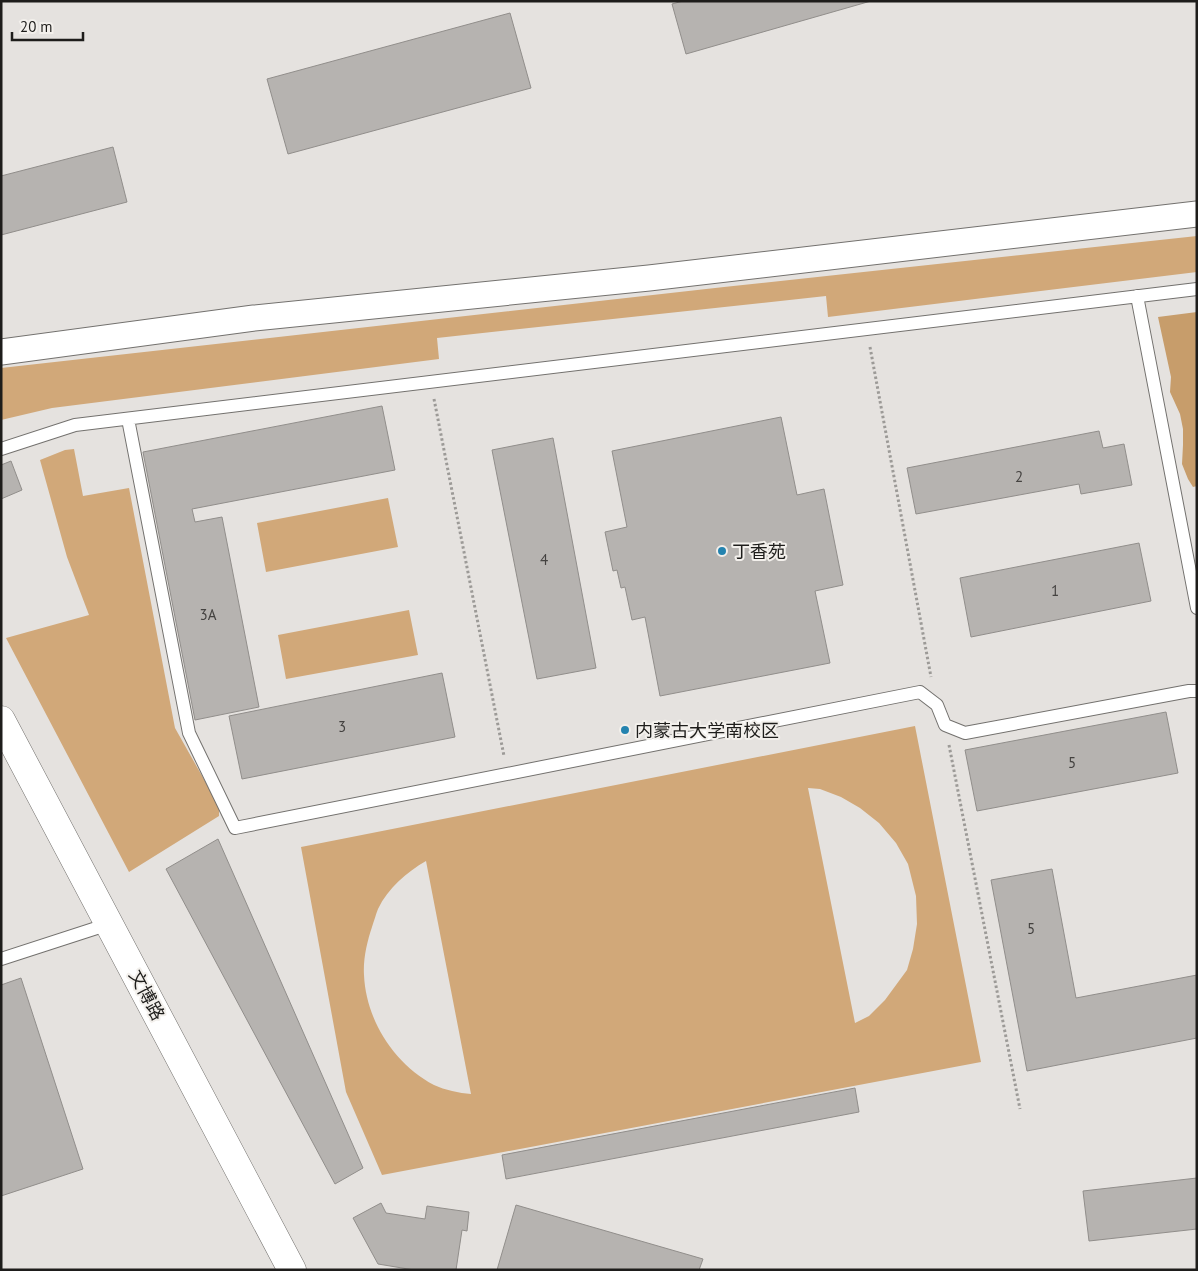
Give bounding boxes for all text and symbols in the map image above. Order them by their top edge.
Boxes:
scale bar [12,10,84,42]
text: 20 m [20,17,53,36]
house number: 2 [1015,467,1023,486]
place label: 丁香苑 [732,540,786,563]
marker: 丁香苑 [716,545,728,557]
house number: 4 [540,550,548,569]
house number: 1 [1051,581,1059,600]
house number: 3A [200,605,217,624]
house number: 3 [338,717,346,736]
place label: 内蒙古大学南校区 [635,719,779,742]
marker: 内蒙古大学南校区 [619,724,631,736]
house number: 5 [1068,753,1076,772]
house number: 5 [1027,919,1035,938]
street label: 文博路 [124,966,170,1024]

